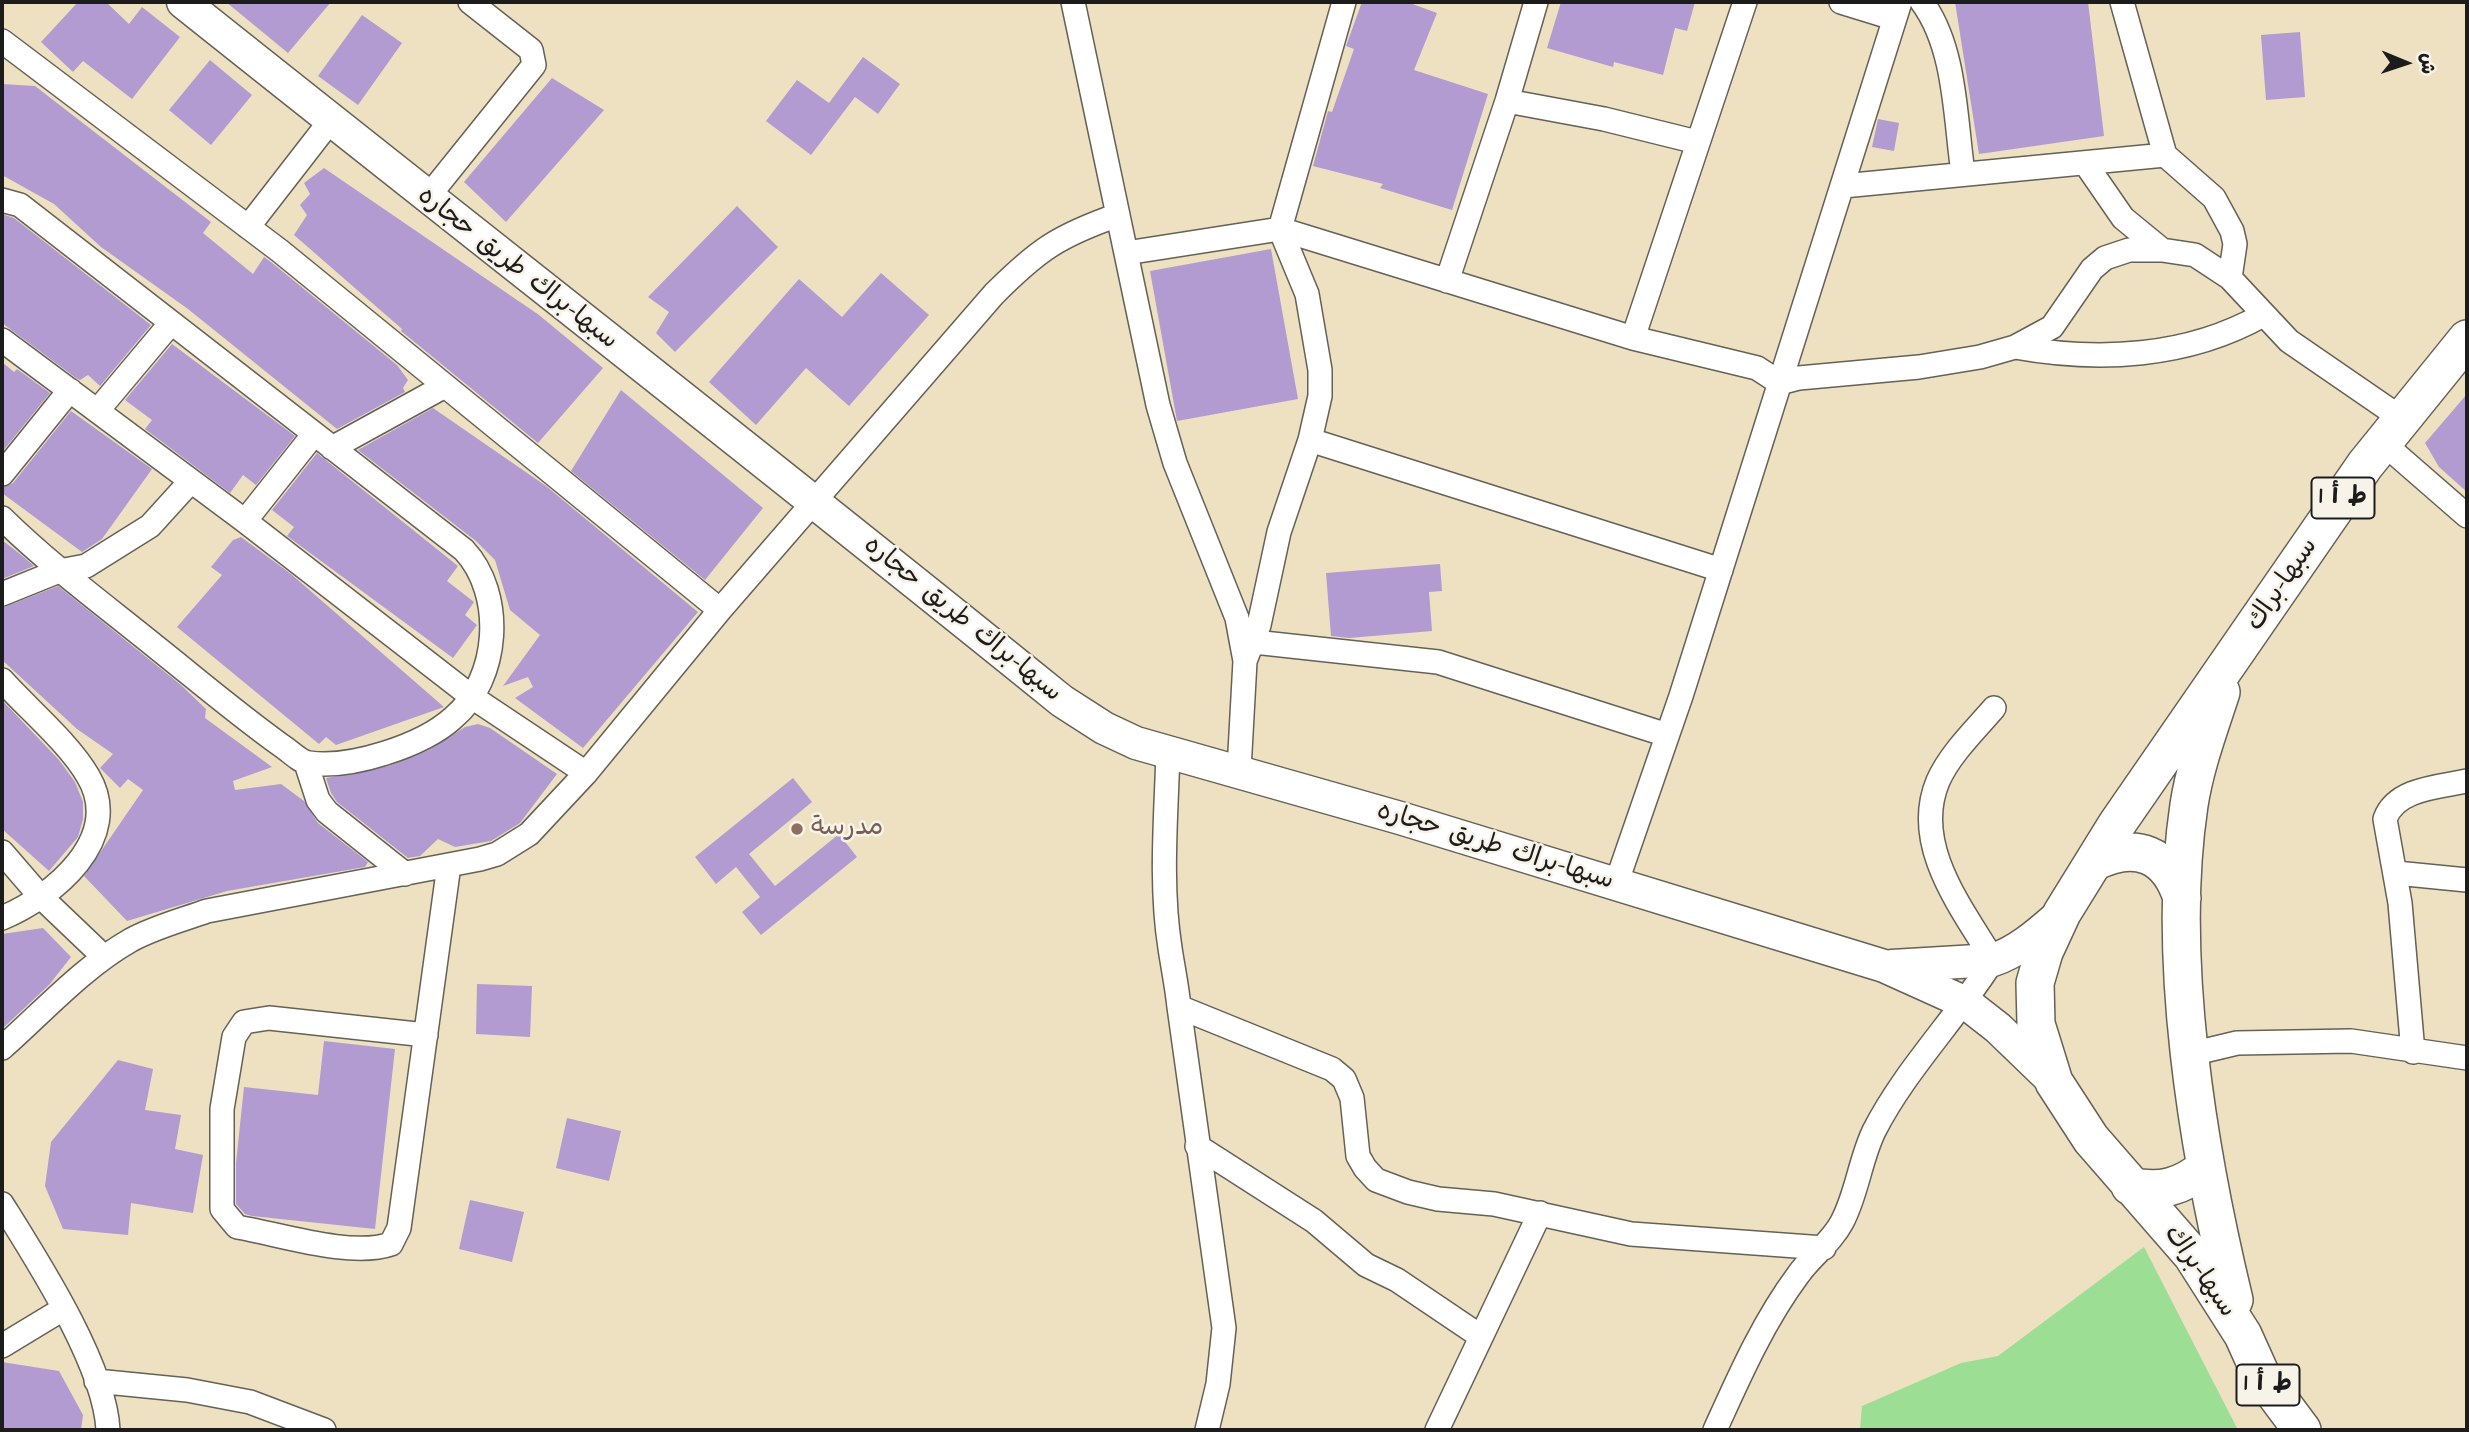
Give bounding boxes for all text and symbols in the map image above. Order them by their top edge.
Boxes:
north arrow [2371,28,2441,98]
text: ش [2414,53,2441,75]
street label: سبها-براك طريق حجاره [410,181,624,357]
road number: ط أ 1 [2312,477,2374,518]
street label: سبها-براك طريق حجاره [857,530,1067,710]
street label: سبها-براك [2241,533,2325,637]
street label: سبها-براك طريق حجاره [1373,796,1617,898]
place label: مدرسة [811,813,883,845]
marker: مدرسة [789,821,805,837]
street label: سبها-براك [2156,1220,2242,1324]
road number: ط أ 1 [2236,1364,2300,1406]

